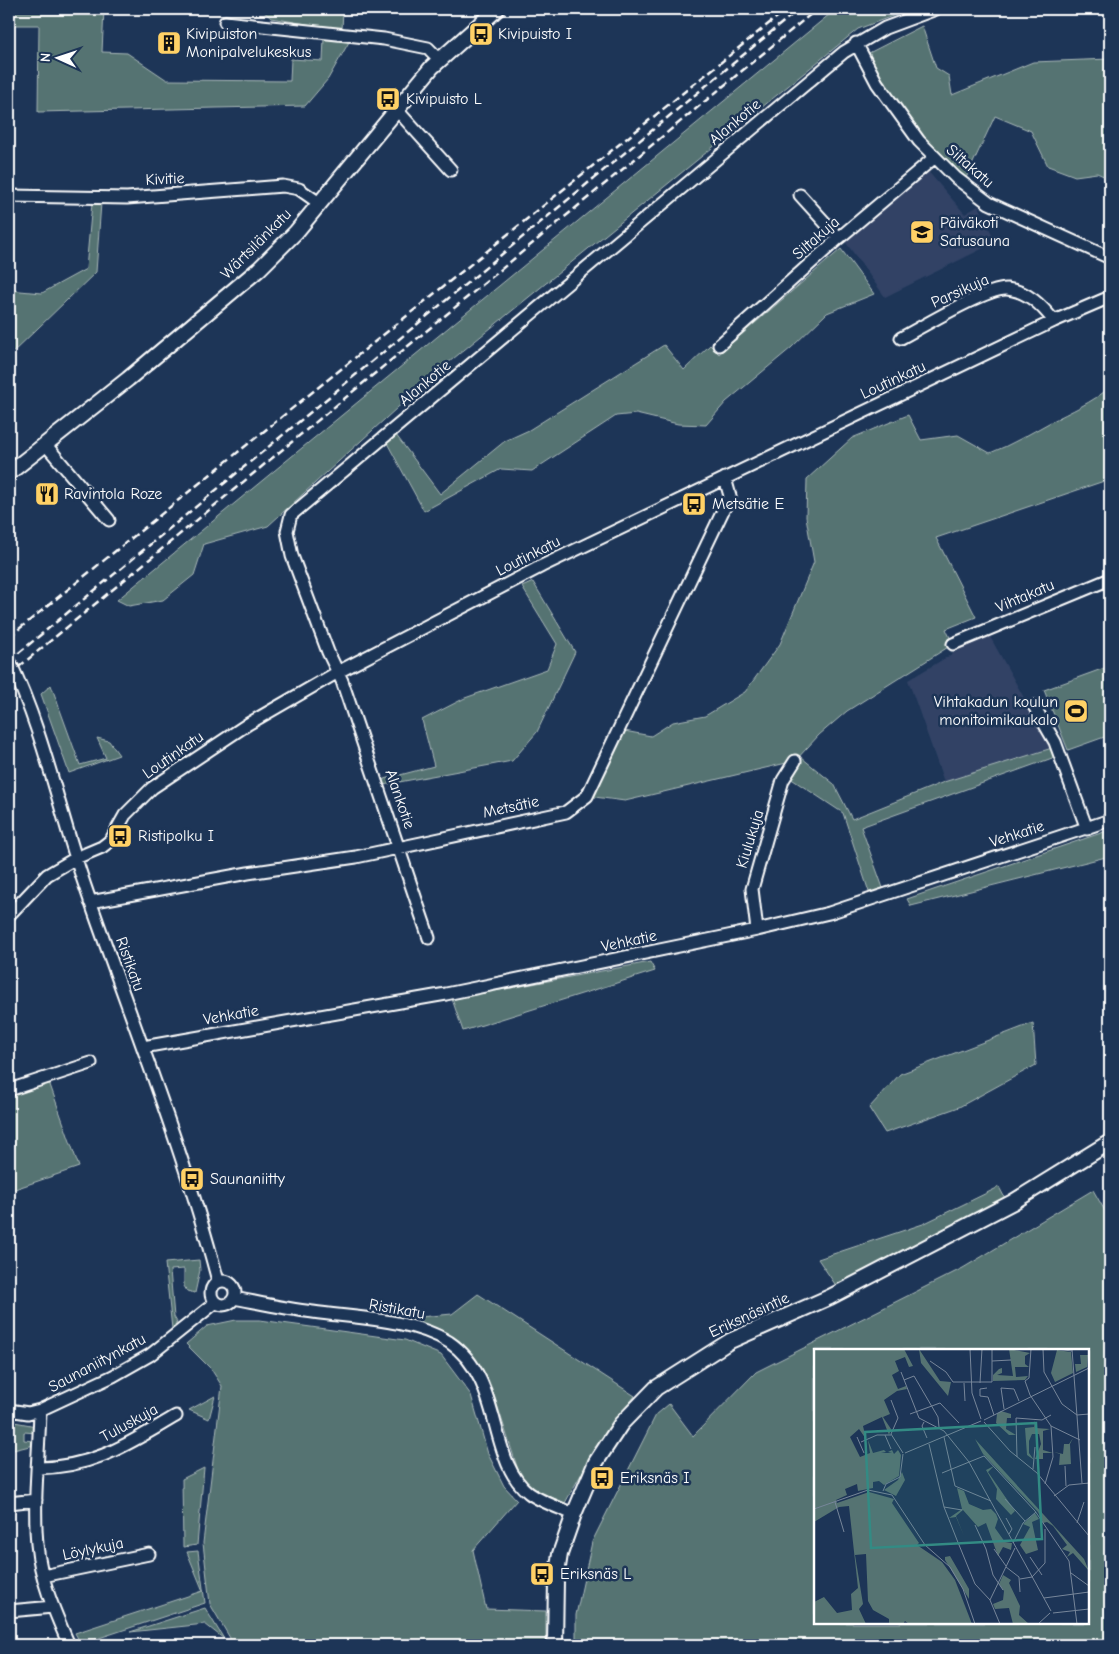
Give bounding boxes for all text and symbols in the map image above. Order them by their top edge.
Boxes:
bus stop icon: Kivipuisto I [468,21,494,47]
place label: Kivipuiston Monipalvelukeskus [186,25,312,61]
place label: Kivipuisto I [498,25,572,43]
building icon: Kivipuiston Monipalvelukeskus [156,30,182,56]
north arrow [32,32,82,82]
text: N [37,52,54,62]
bus stop icon: Kivipuisto L [375,86,401,112]
place label: Kivipuisto L [406,90,482,108]
street label: Alankotie [706,95,764,149]
street label: Siltakatu [943,141,997,191]
street label: Kivitie [145,169,185,189]
street label: Wärtsilänkatu [217,205,295,283]
street label: Siltakuja [789,213,843,263]
place label: Päiväkoti Satusauna [940,214,1010,250]
school or university icon: Päiväkoti Satusauna [909,219,935,245]
street label: Parsikuja [928,270,992,312]
street label: Alankotie [396,356,454,410]
street label: Loutinkatu [858,357,928,403]
restaurant icon: Ravintola Roze [34,481,60,507]
place label: Ravintola Roze [64,485,162,503]
bus stop icon: Metsätie E [681,491,707,517]
place label: Metsätie E [712,495,784,513]
street label: Loutinkatu [493,532,563,580]
street label: Vihtakatu [993,576,1057,616]
place label: Vihtakadun koulun monitoimikaukalo [934,693,1058,729]
sports icon: Vihtakadun koulun monitoimikaukalo [1063,698,1089,724]
street label: Loutinkatu [139,728,207,782]
street label: Alankotie [381,767,419,831]
street label: Metsätie [481,792,541,822]
street label: Kiulukuja [733,807,767,871]
street label: Vehkatie [988,817,1046,851]
bus stop icon: Ristipolku I [107,823,133,849]
place label: Ristipolku I [138,827,214,845]
street label: Vehkatie [600,926,658,956]
street label: Ristikatu [112,934,148,994]
street label: Vehkatie [202,1001,260,1029]
bus stop icon: Saunaniitty [179,1166,205,1192]
place label: Saunaniitty [210,1170,286,1188]
street label: Eriksnäsintie [706,1289,792,1341]
street label: Ristikatu [368,1295,426,1323]
street label: Saunaniitynkatu [45,1330,149,1396]
inset map [814,1349,1089,1624]
street label: Tuluskuja [97,1400,161,1446]
bus stop icon: Eriksnäs I [589,1465,615,1491]
place label: Eriksnäs I [620,1469,689,1487]
street label: Löylykuja [61,1534,125,1564]
bus stop icon: Eriksnäs L [529,1561,555,1587]
place label: Eriksnäs L [560,1565,631,1583]

